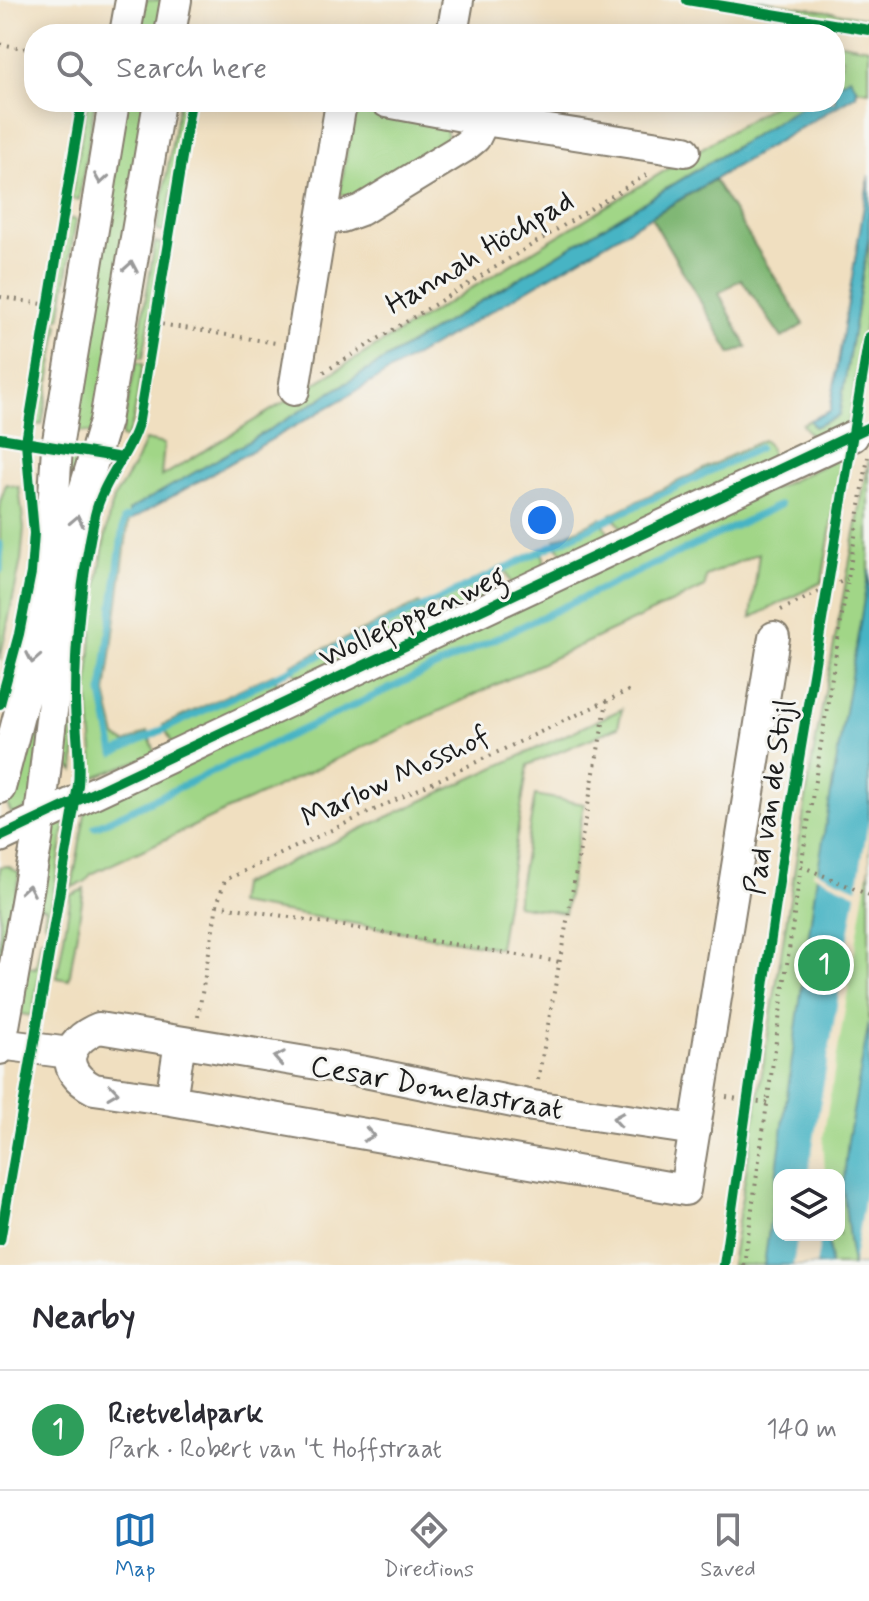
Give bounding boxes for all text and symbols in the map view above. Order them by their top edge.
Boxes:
search box [24,24,845,112]
icon: search [52,46,96,90]
text: Search here [116,49,267,88]
one-way arrow [94,172,111,186]
street label: Hannah Höchpad [379,182,581,325]
one-way arrow [122,260,139,274]
your location [522,500,562,540]
one-way arrow [68,515,85,528]
street label: Wollefoppenweg [313,557,514,680]
one-way arrow [25,651,42,664]
street label: Pad van de Stijl [736,697,805,898]
street label: Marlow Mosshof [295,717,496,838]
one-way arrow [19,883,36,896]
pin: 1 [798,935,850,995]
street label: Cesar Domelastraat [307,1047,566,1130]
one-way arrow [272,1050,286,1067]
one-way arrow [106,1083,120,1100]
one-way arrow [611,1111,624,1128]
one-way arrow [362,1125,376,1142]
map controls [773,1169,845,1241]
button: layers [773,1169,845,1241]
text: Nearby [32,1295,136,1340]
text: Rietveldpark [108,1394,263,1433]
text: 1 [52,1413,64,1447]
text: 140 m [766,1413,837,1447]
text: Park · Robert van 't Hoffstraat [108,1433,442,1467]
tab: Map [113,1508,157,1584]
tab: Directions [383,1508,474,1584]
tab: Saved [700,1508,756,1584]

